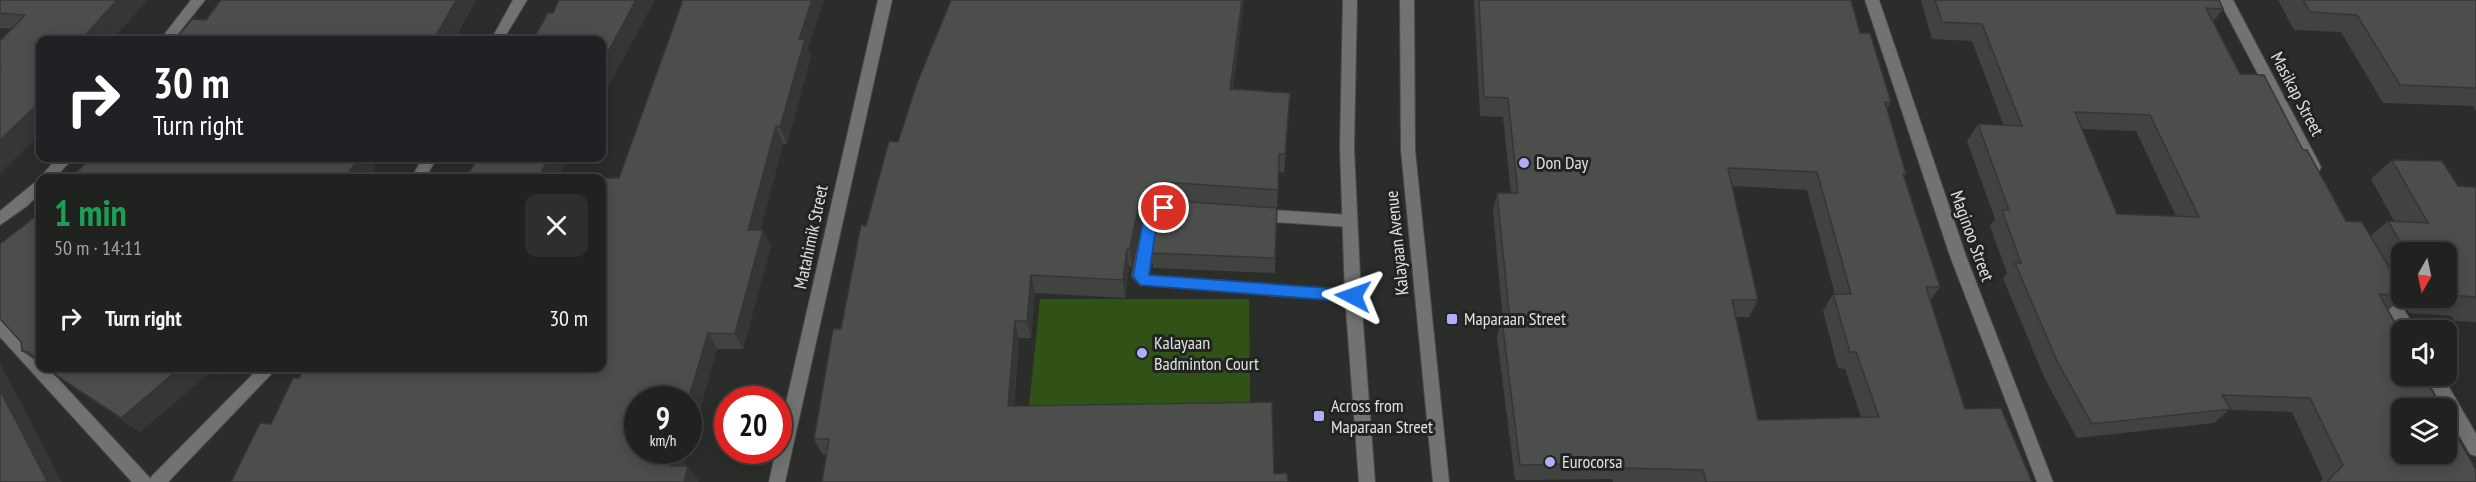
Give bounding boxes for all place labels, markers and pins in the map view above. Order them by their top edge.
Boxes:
place label: Don Day [1536,151,1589,174]
marker: Don Day [1517,156,1531,170]
pin [1138,182,1189,233]
place label: Maparaan Street [1464,307,1566,330]
marker: Maparaan Street [1445,312,1459,326]
place label: Kalayaan Badminton Court [1154,331,1259,375]
marker: Kalayaan Badminton Court [1135,346,1149,360]
place label: Across from Maparaan Street [1331,394,1433,438]
marker: Across from Maparaan Street [1312,409,1326,423]
place label: Eurocorsa [1562,450,1622,473]
marker: Eurocorsa [1543,455,1557,469]

